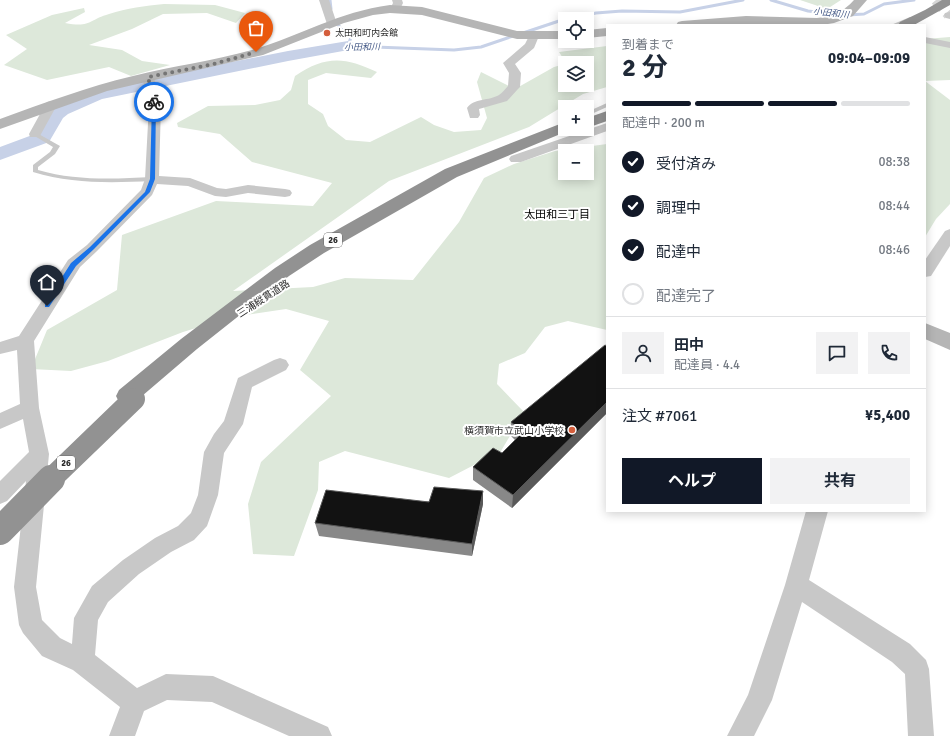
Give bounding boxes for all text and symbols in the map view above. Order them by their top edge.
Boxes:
water label: 小田和川 [812,6,850,21]
pin [239,11,273,52]
map controls [558,12,594,180]
button: locate [558,12,594,48]
icon: bag [245,17,267,39]
marker: 太田和町内会館 [322,28,332,38]
place label: 太田和町内会館 [335,28,398,39]
text: 到着まで [622,37,674,53]
water label: 小田和川 [344,42,381,53]
text: 09:04–09:09 [828,49,910,67]
text: 2 分 [622,52,668,84]
button: layers [558,56,594,92]
courier [134,82,174,122]
icon: bike [143,91,165,113]
button: + [558,100,594,136]
text: 配達中 · 200 m [622,115,705,131]
button: − [558,144,594,180]
icon: check [622,151,644,173]
text: 08:38 [878,154,910,170]
text: 受付済み [656,155,716,173]
icon: check [622,195,644,217]
text: 08:44 [878,198,910,214]
text: 調理中 [656,199,701,217]
district label: 太田和三丁目 [524,208,590,221]
road number: 26 [324,233,342,247]
icon: check [622,239,644,261]
text: 08:46 [878,242,910,258]
text: 配達中 [656,243,701,261]
pin [30,265,64,306]
icon: home [36,271,58,293]
street label: 三浦縦貫道路 [235,277,292,320]
text: 配達完了 [656,287,716,305]
button: person [622,332,664,374]
button: chat [816,332,858,374]
button: phone [868,332,910,374]
text: 田中 [674,336,704,354]
text: 配達員 · 4.4 [674,357,740,373]
text: ¥5,400 [865,406,910,424]
text: 注文 #7061 [622,407,697,425]
place label: 横須賀市立武山小学校 [464,425,564,437]
marker: 横須賀市立武山小学校 [567,425,577,435]
road number: 26 [57,456,75,470]
button: ヘルプ [622,458,762,504]
button: 共有 [770,458,910,504]

